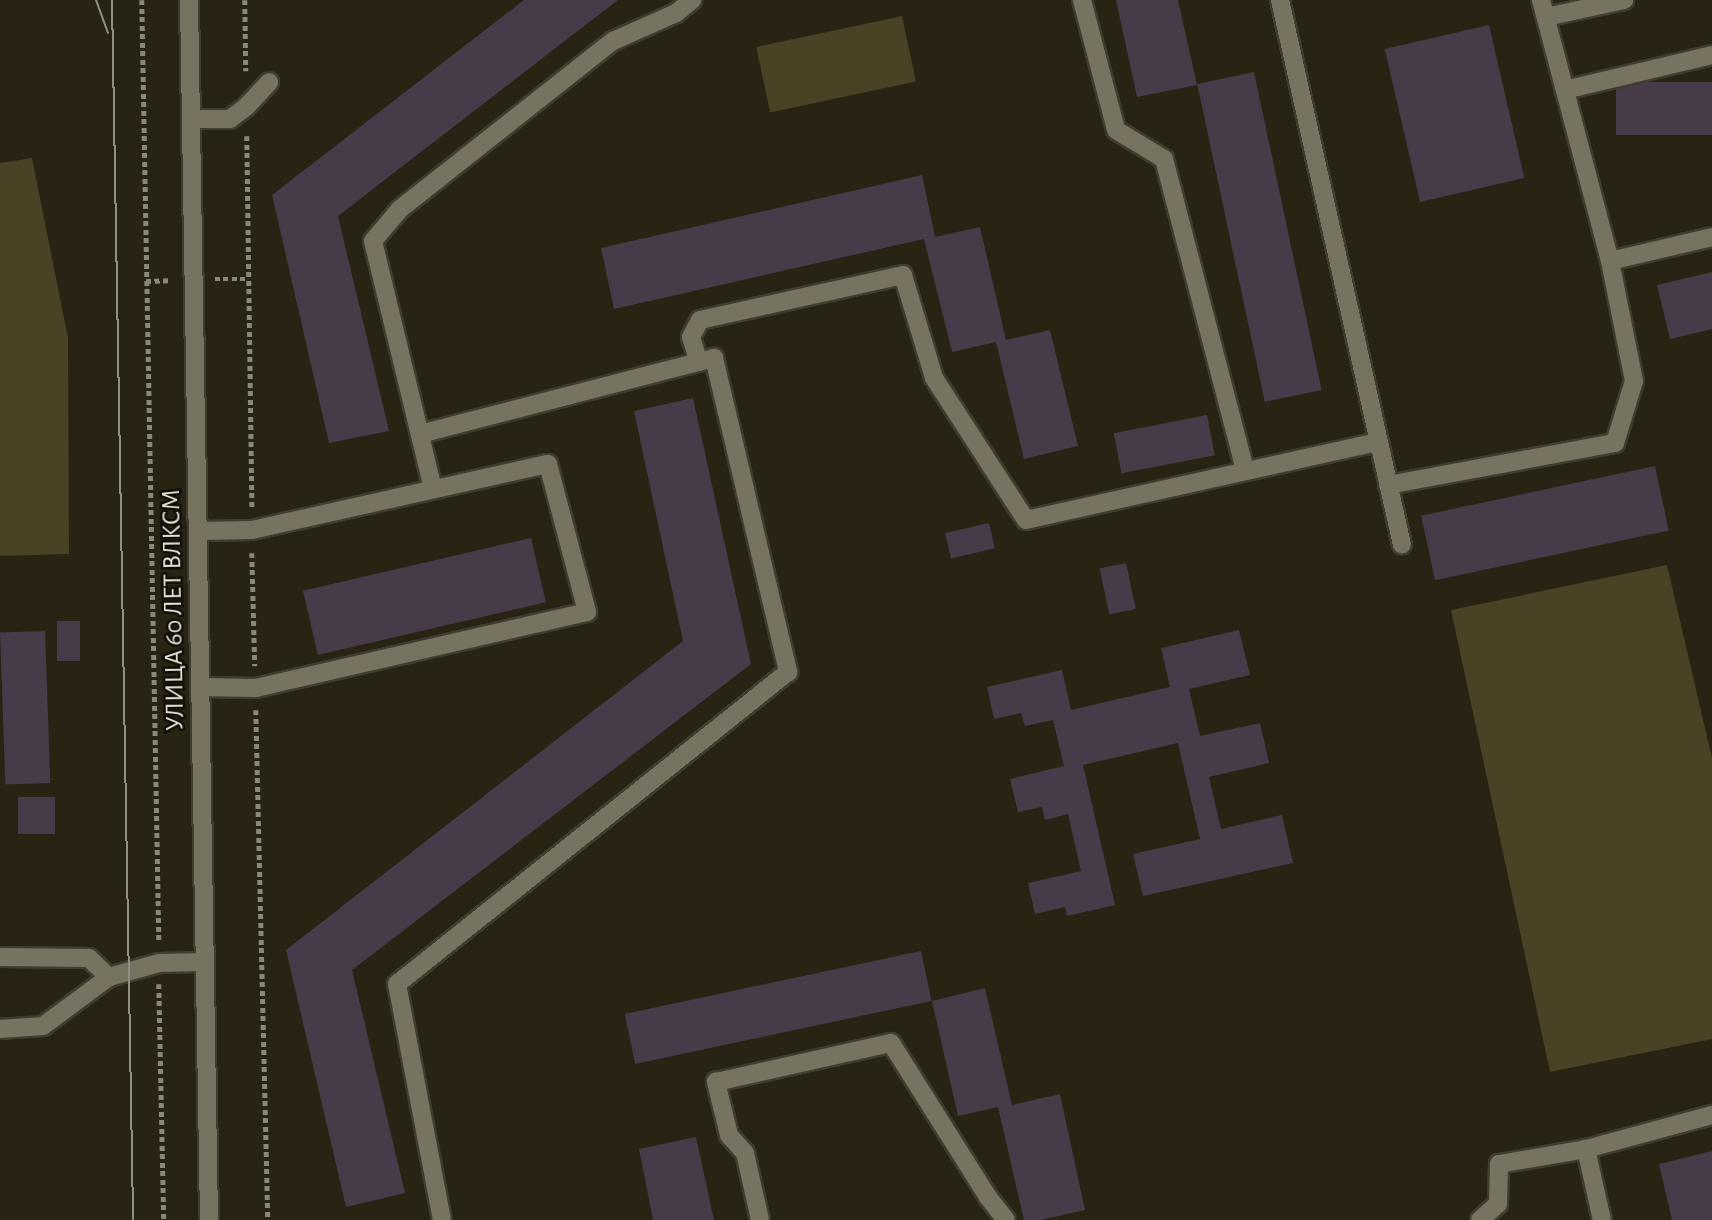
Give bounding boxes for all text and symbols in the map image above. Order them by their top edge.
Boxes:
street label: УЛИЦА 60 ЛЕТ ВЛКСМ [156,489,192,731]

